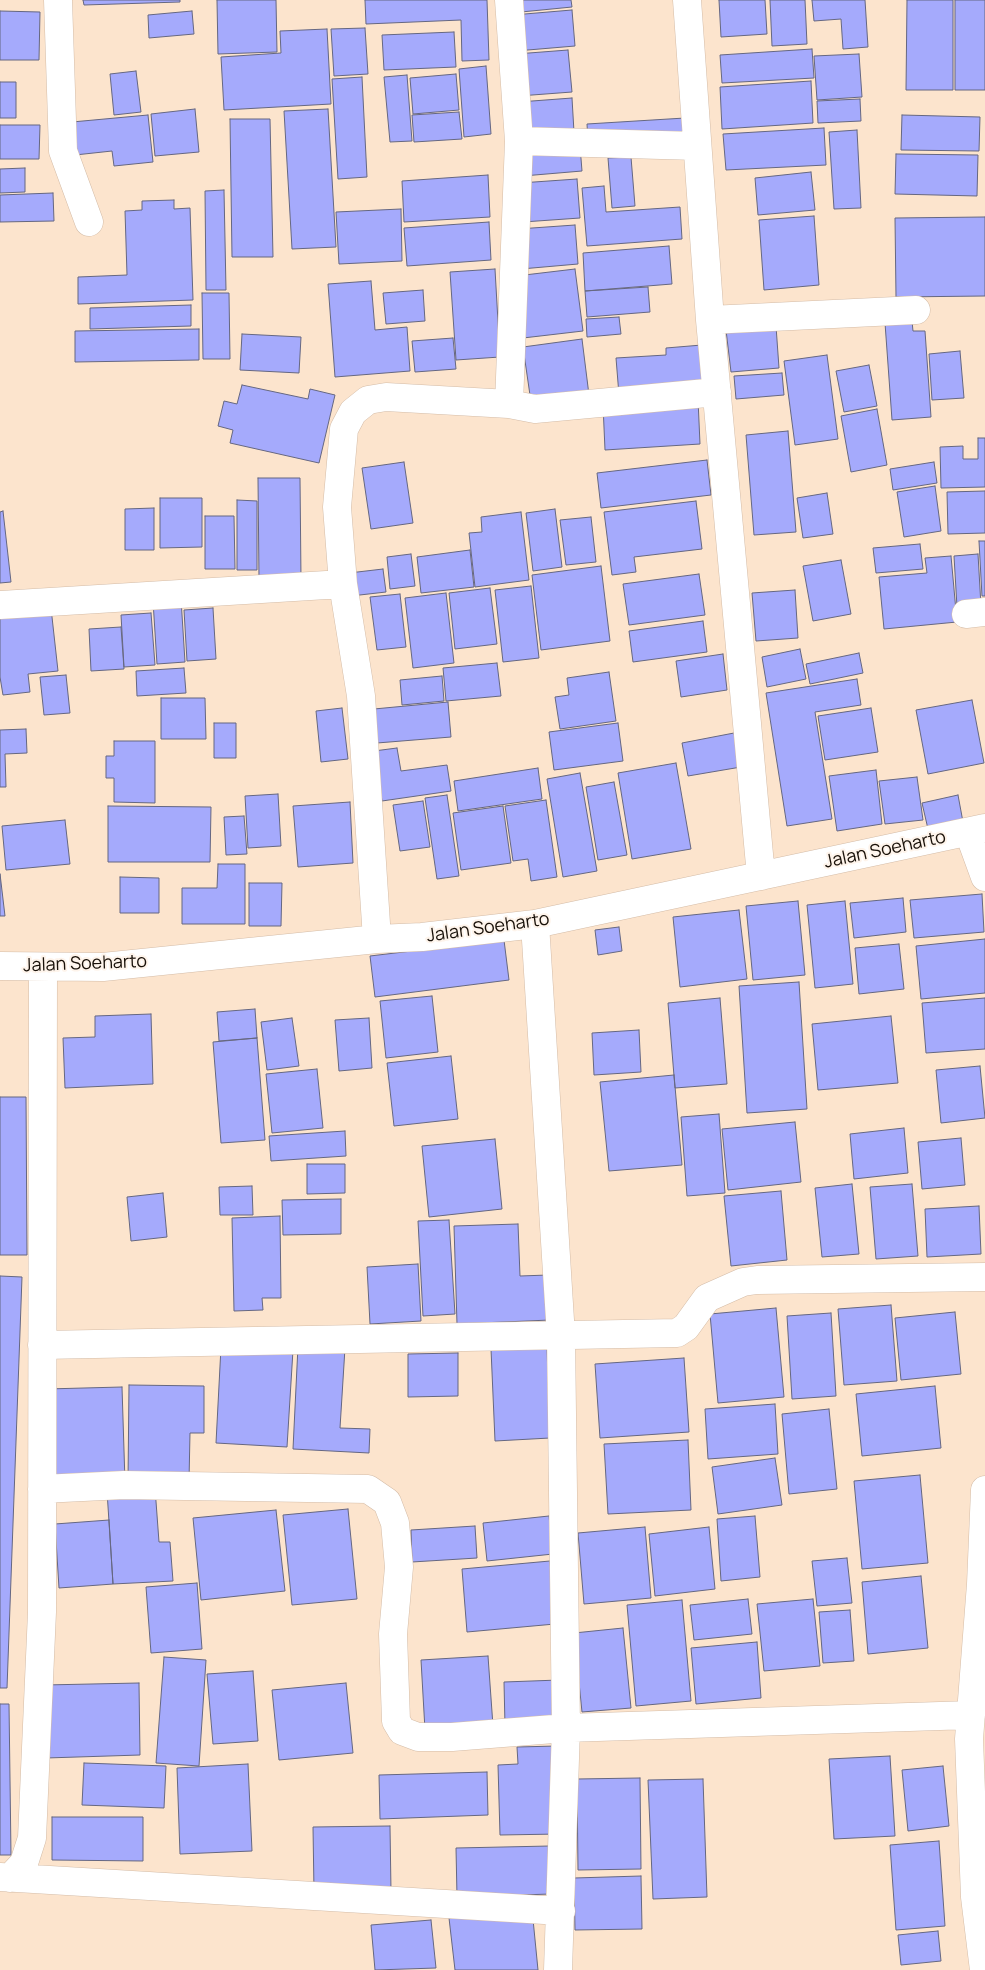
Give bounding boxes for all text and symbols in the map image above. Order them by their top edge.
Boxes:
street label: Jalan Soeharto [822,827,948,873]
street label: Jalan Soeharto [425,909,551,947]
street label: Jalan Soeharto [23,951,147,977]

